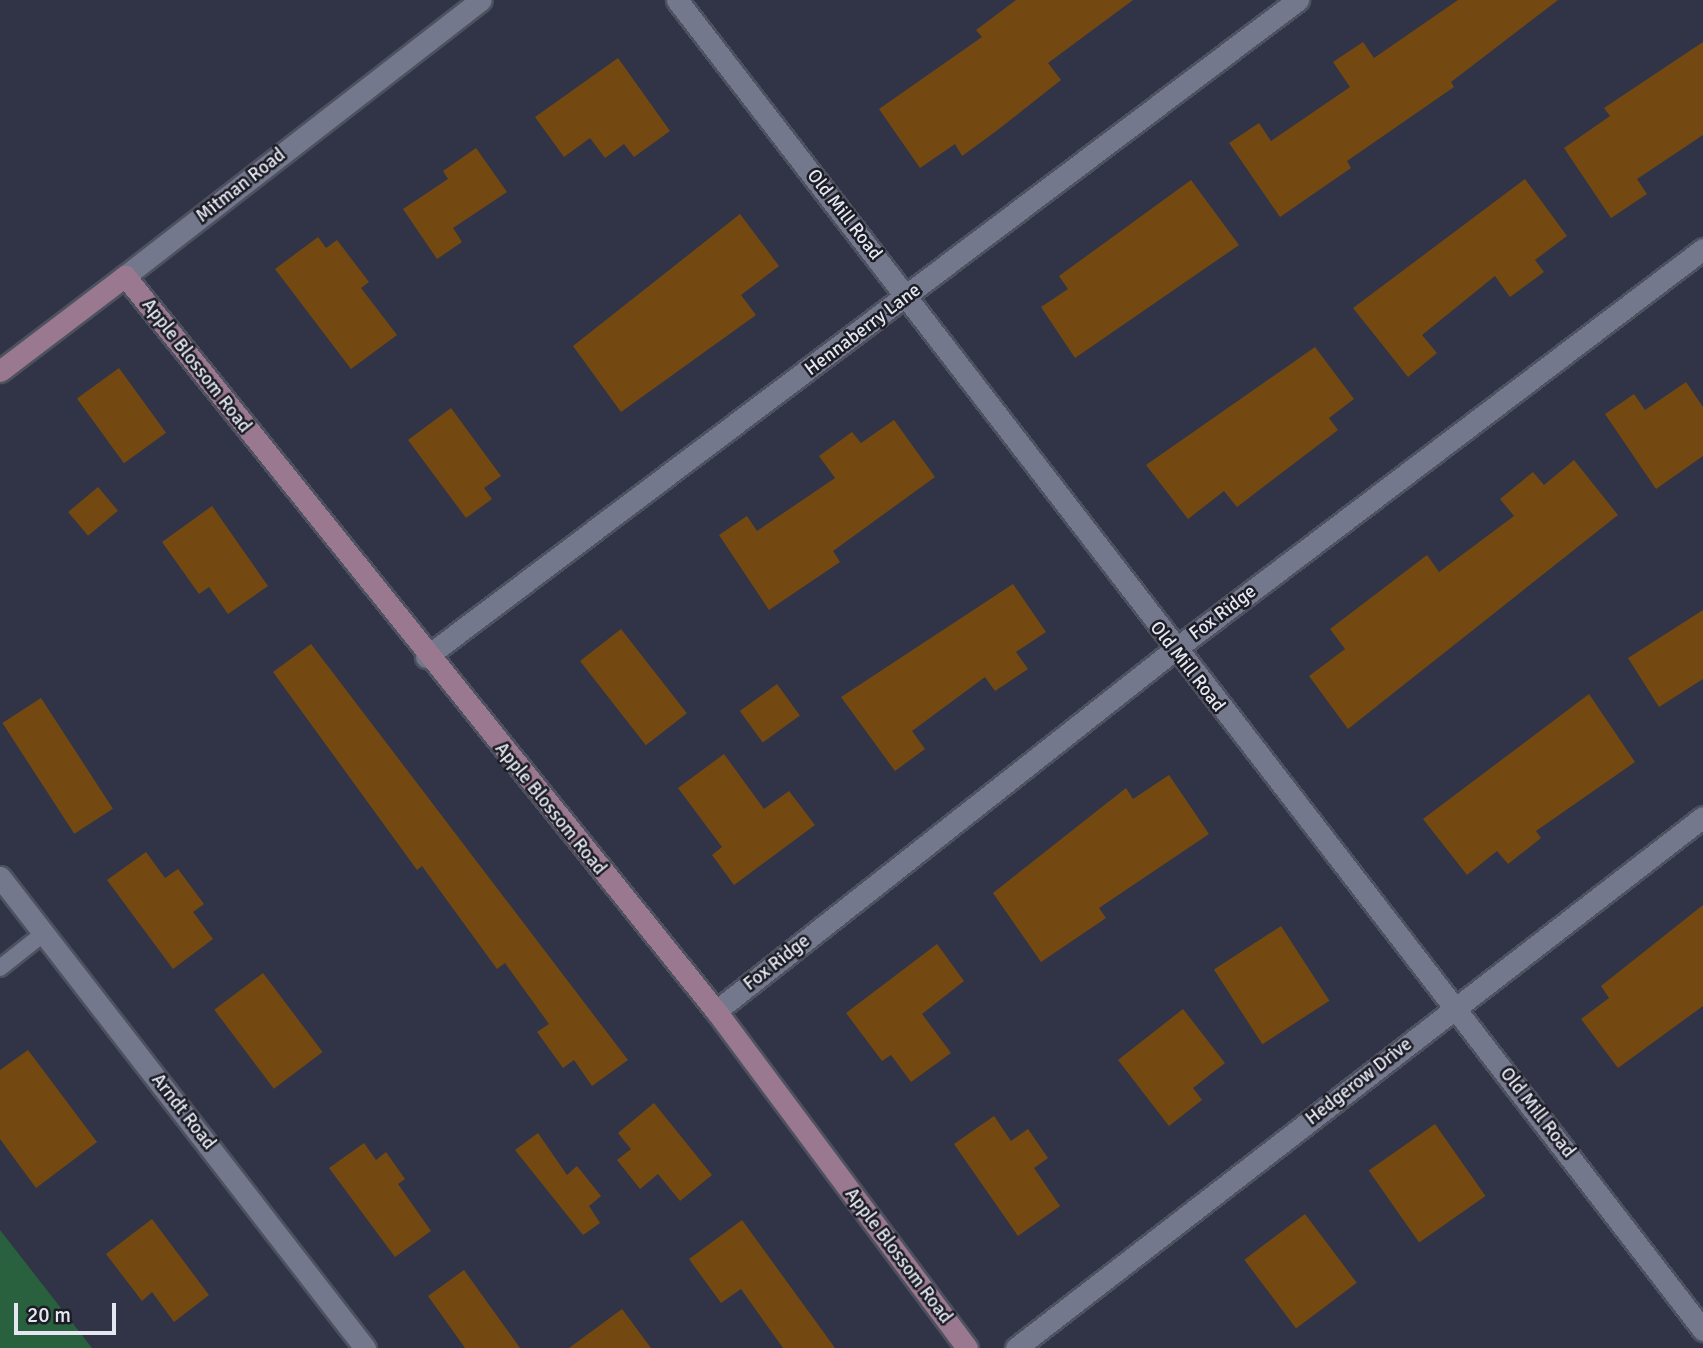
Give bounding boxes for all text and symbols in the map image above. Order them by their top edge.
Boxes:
street label: Mitman Road [192,144,290,228]
street label: Old Mill Road [802,165,886,265]
street label: Hennaberry Lane [801,279,925,381]
street label: Apple Blossom Road [137,294,255,438]
street label: Fox Ridge [1185,580,1261,646]
street label: Old Mill Road [1145,617,1229,717]
street label: Apple Blossom Road [490,738,610,880]
street label: Fox Ridge [739,930,815,996]
street label: Hedgerow Drive [1301,1033,1417,1131]
street label: Old Mill Road [1495,1063,1579,1163]
street label: Arndt Road [146,1069,220,1155]
street label: Apple Blossom Road [840,1184,956,1328]
scale bar [18,1288,119,1332]
text: 20 m [27,1302,71,1328]

